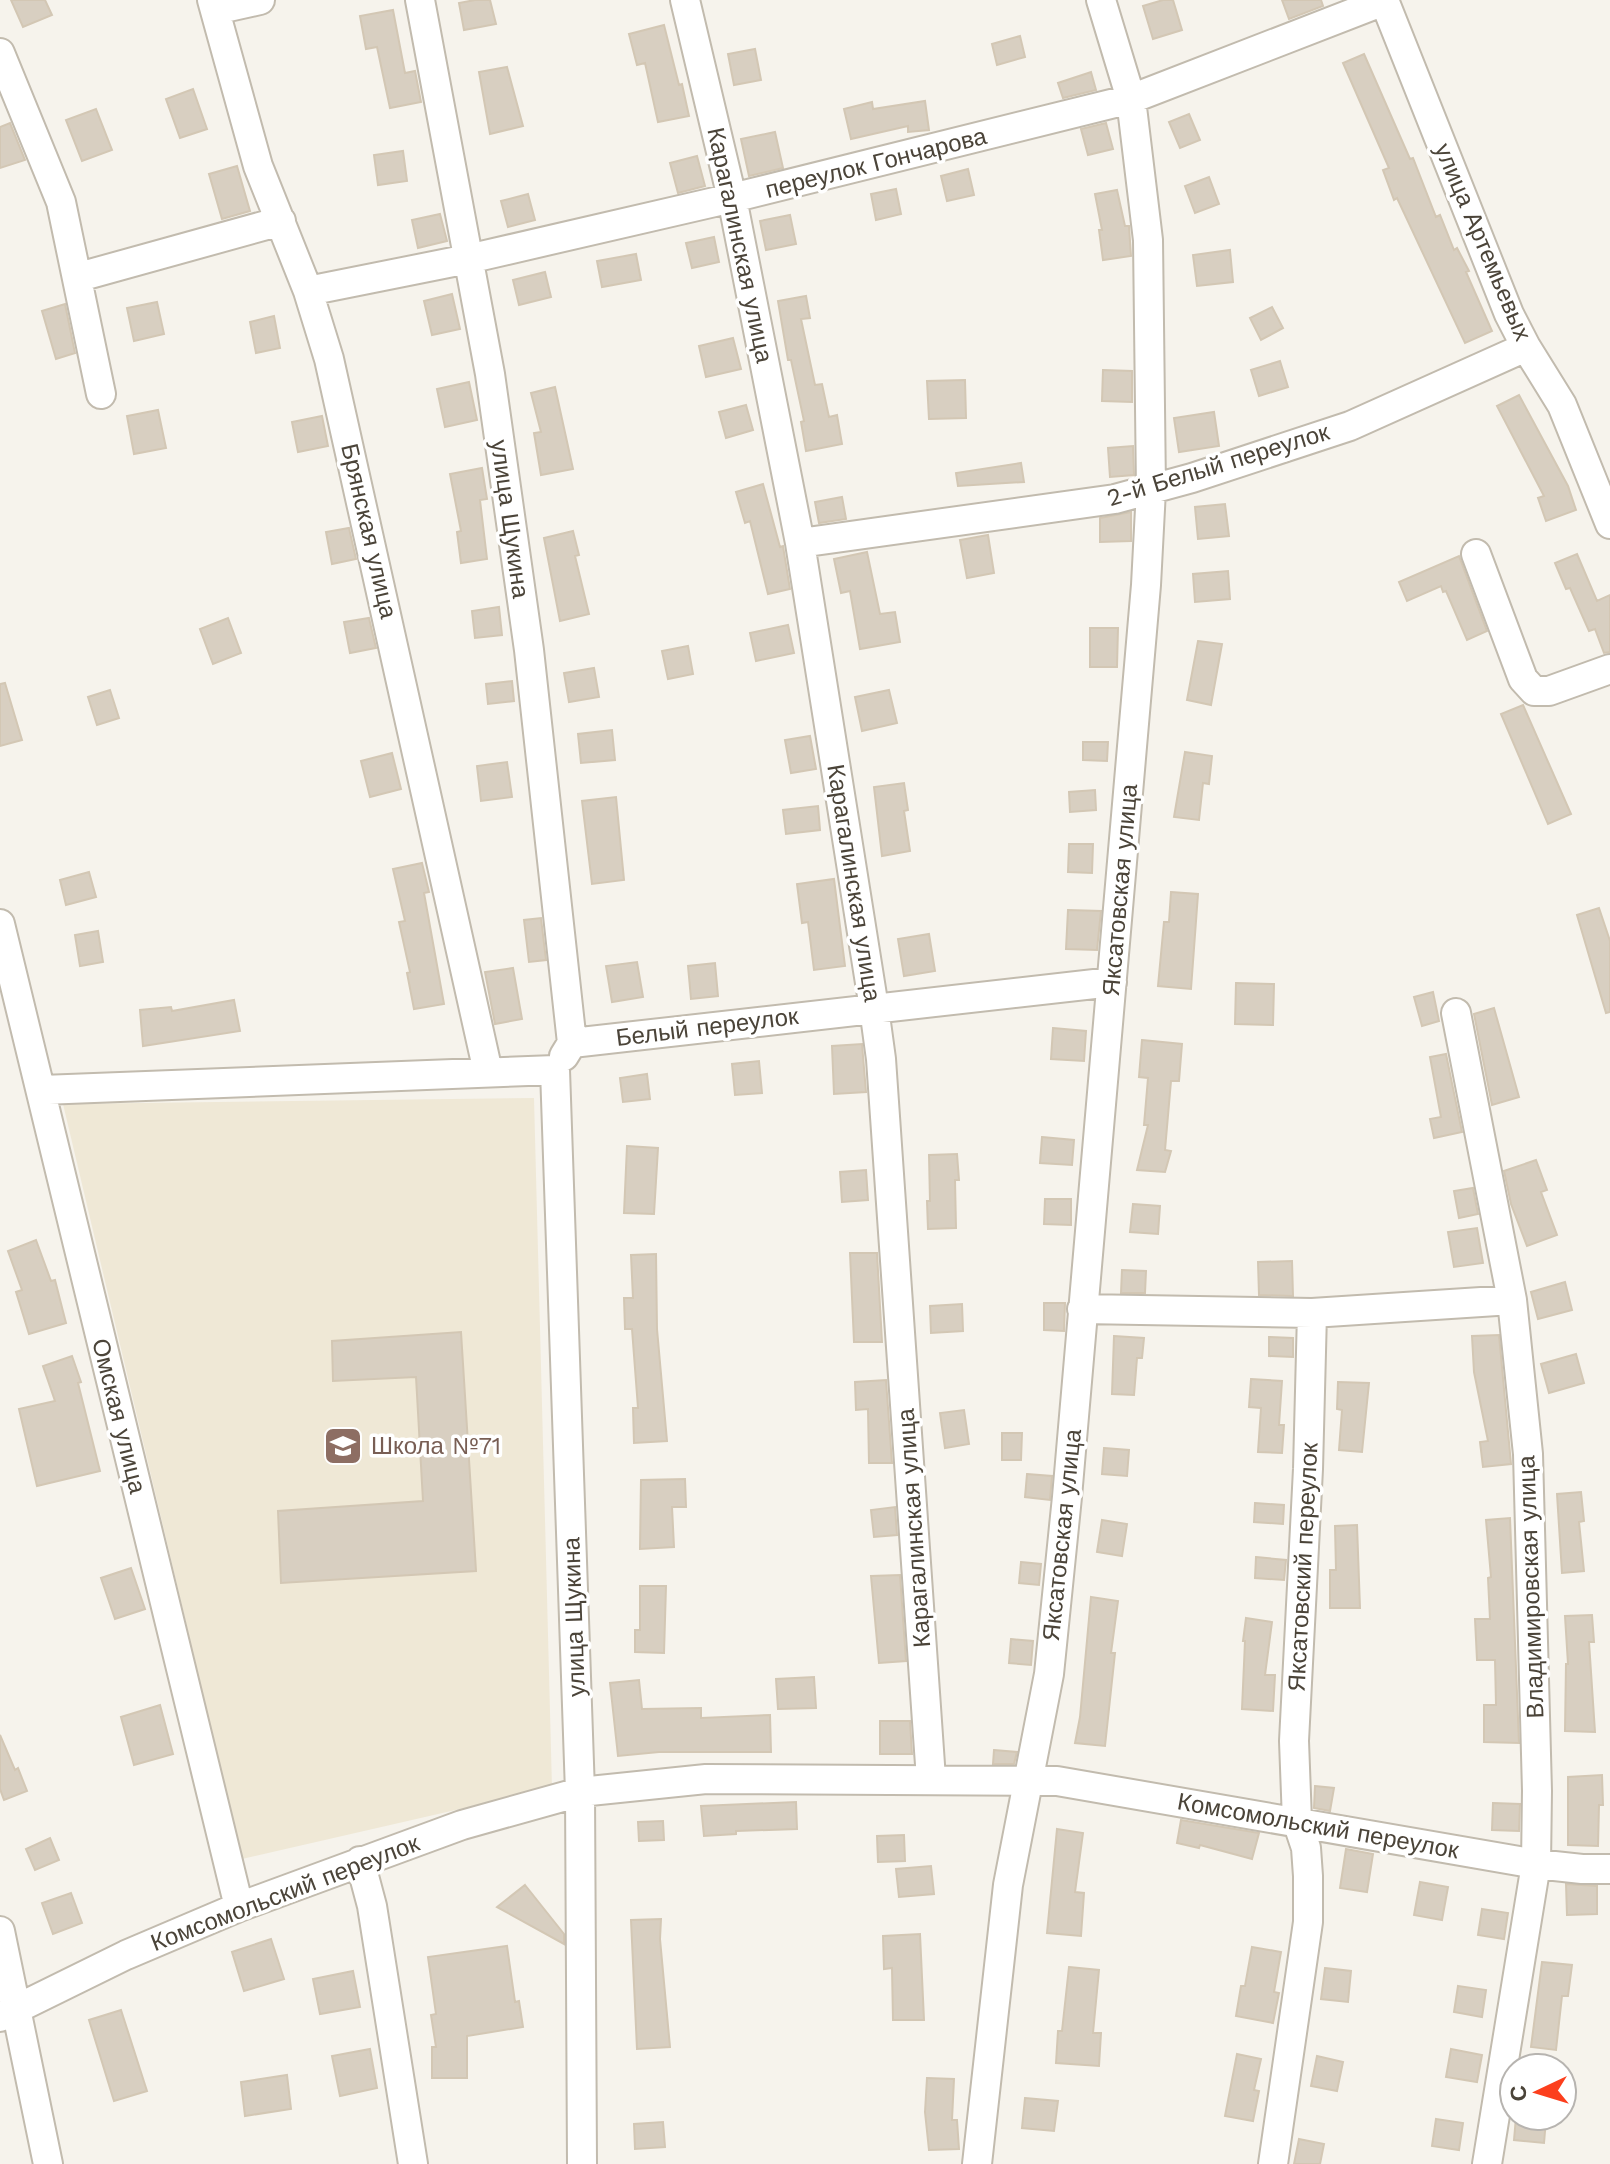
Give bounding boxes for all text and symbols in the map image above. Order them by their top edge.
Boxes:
street label: переулок Гончарова [763,122,990,204]
street label: Карагалинская улица [701,125,779,366]
street label: улица Артемьевых [1429,139,1537,345]
street label: 2-й Белый переулок [1104,418,1333,512]
street label: улица Щукина [485,438,535,601]
street label: Брянская улица [335,441,403,622]
street label: Карагалинская улица [821,762,887,1004]
street label: Яксатовская улица [1097,782,1143,997]
street label: Белый переулок [614,1002,800,1052]
street label: Омская улица [86,1336,152,1497]
street label: Карагалинская улица [892,1407,936,1649]
school or university icon: Школа №71 [322,1425,364,1467]
street label: Яксатовская улица [1037,1427,1087,1642]
place label: Школа №71 [371,1432,501,1460]
street label: Яксатовский переулок [1282,1441,1324,1692]
street label: Владимировская улица [1512,1454,1550,1719]
street label: улица Щукина [557,1536,591,1697]
street label: Комсомольский переулок [1175,1787,1461,1865]
street label: Комсомольский переулок [147,1829,424,1957]
north arrow [1498,2052,1578,2132]
text: С [1506,2084,1532,2102]

